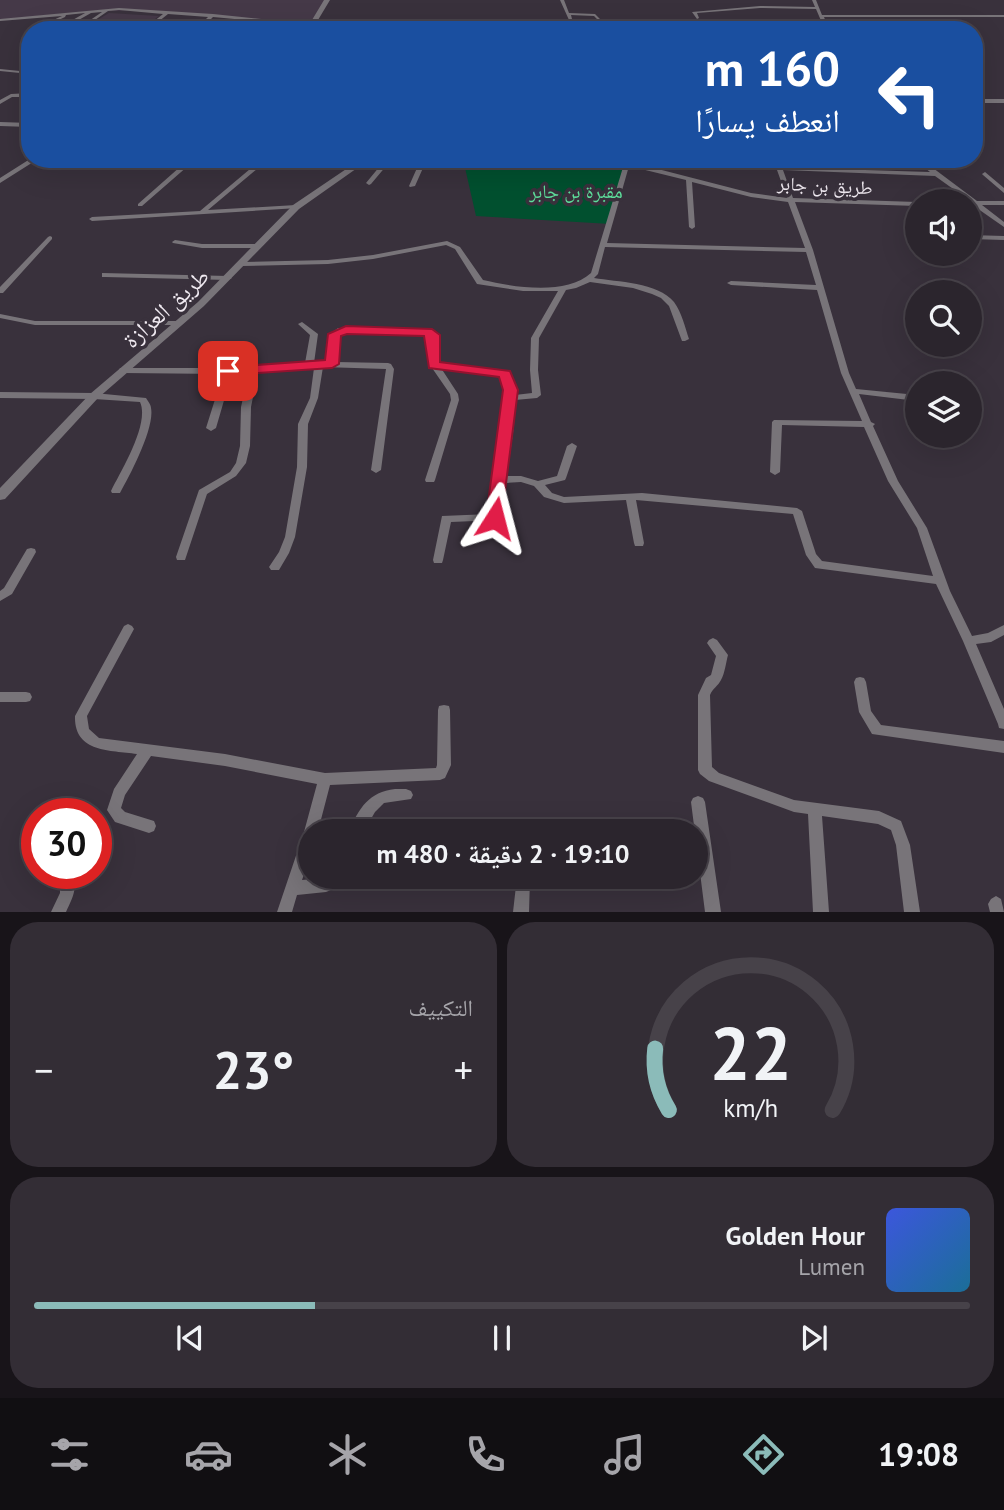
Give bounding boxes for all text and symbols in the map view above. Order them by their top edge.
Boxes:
text: 160 m [705,36,840,100]
icon: left [864,49,955,140]
text: انعطف يسارًا [695,99,840,141]
street label: طريق بن جابر [776,170,873,199]
park label: مقبرة بن جابر [528,179,623,203]
map controls [905,189,982,448]
button: sound [905,189,982,266]
street label: طريق العزازة [117,261,215,354]
button: search [905,280,982,357]
pin [198,341,258,401]
icon: arrive [209,352,247,390]
button: layers [905,371,982,448]
position arrow [458,481,532,555]
speed limit sign: 30 [21,798,112,889]
text: 19:10 · 2 دقيقة · 480 m [376,837,630,870]
text: التكييف [408,993,473,1022]
text: 22 [709,1007,792,1101]
text: 23° [213,1036,294,1103]
text: − [34,1045,53,1094]
text: + [454,1045,473,1094]
text: km/h [723,1092,778,1124]
text: Golden Hour [726,1219,865,1252]
text: Lumen [798,1252,865,1281]
icon: previous [171,1319,209,1357]
icon: pause [483,1319,521,1357]
icon: next [795,1319,833,1357]
icon: filters [45,1430,94,1479]
icon: car [184,1430,233,1479]
icon: climate [323,1430,372,1479]
icon: phone [461,1430,510,1479]
icon: music [600,1430,649,1479]
icon: directions [739,1430,788,1479]
text: 19:08 [878,1433,959,1475]

